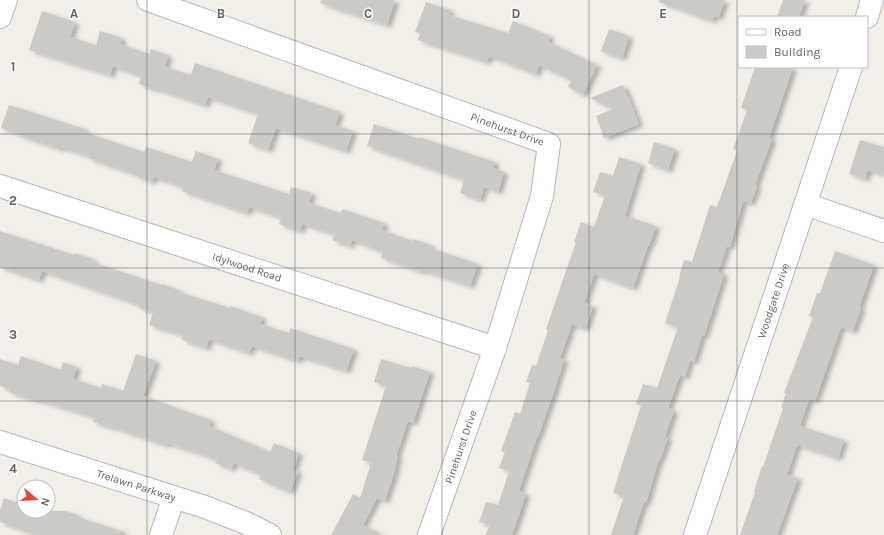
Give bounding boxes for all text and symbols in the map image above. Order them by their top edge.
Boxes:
text: A [70,6,78,21]
text: B [217,6,225,21]
text: C [364,6,372,21]
text: D [512,6,521,21]
text: E [659,6,667,21]
legend [738,16,868,68]
text: Road [774,25,802,39]
text: Building [774,45,821,59]
text: 1 [11,59,15,74]
street label: Pinehurst Drive [469,110,546,148]
text: 2 [9,193,17,208]
street label: Idylwood Road [211,249,284,284]
street label: Woodgate Drive [755,261,792,340]
text: 3 [9,327,17,342]
street label: Pinehurst Drive [442,408,480,486]
text: 4 [9,461,17,476]
street label: Trelawn Parkway [95,467,177,504]
north arrow [16,479,56,519]
text: N [38,496,52,508]

